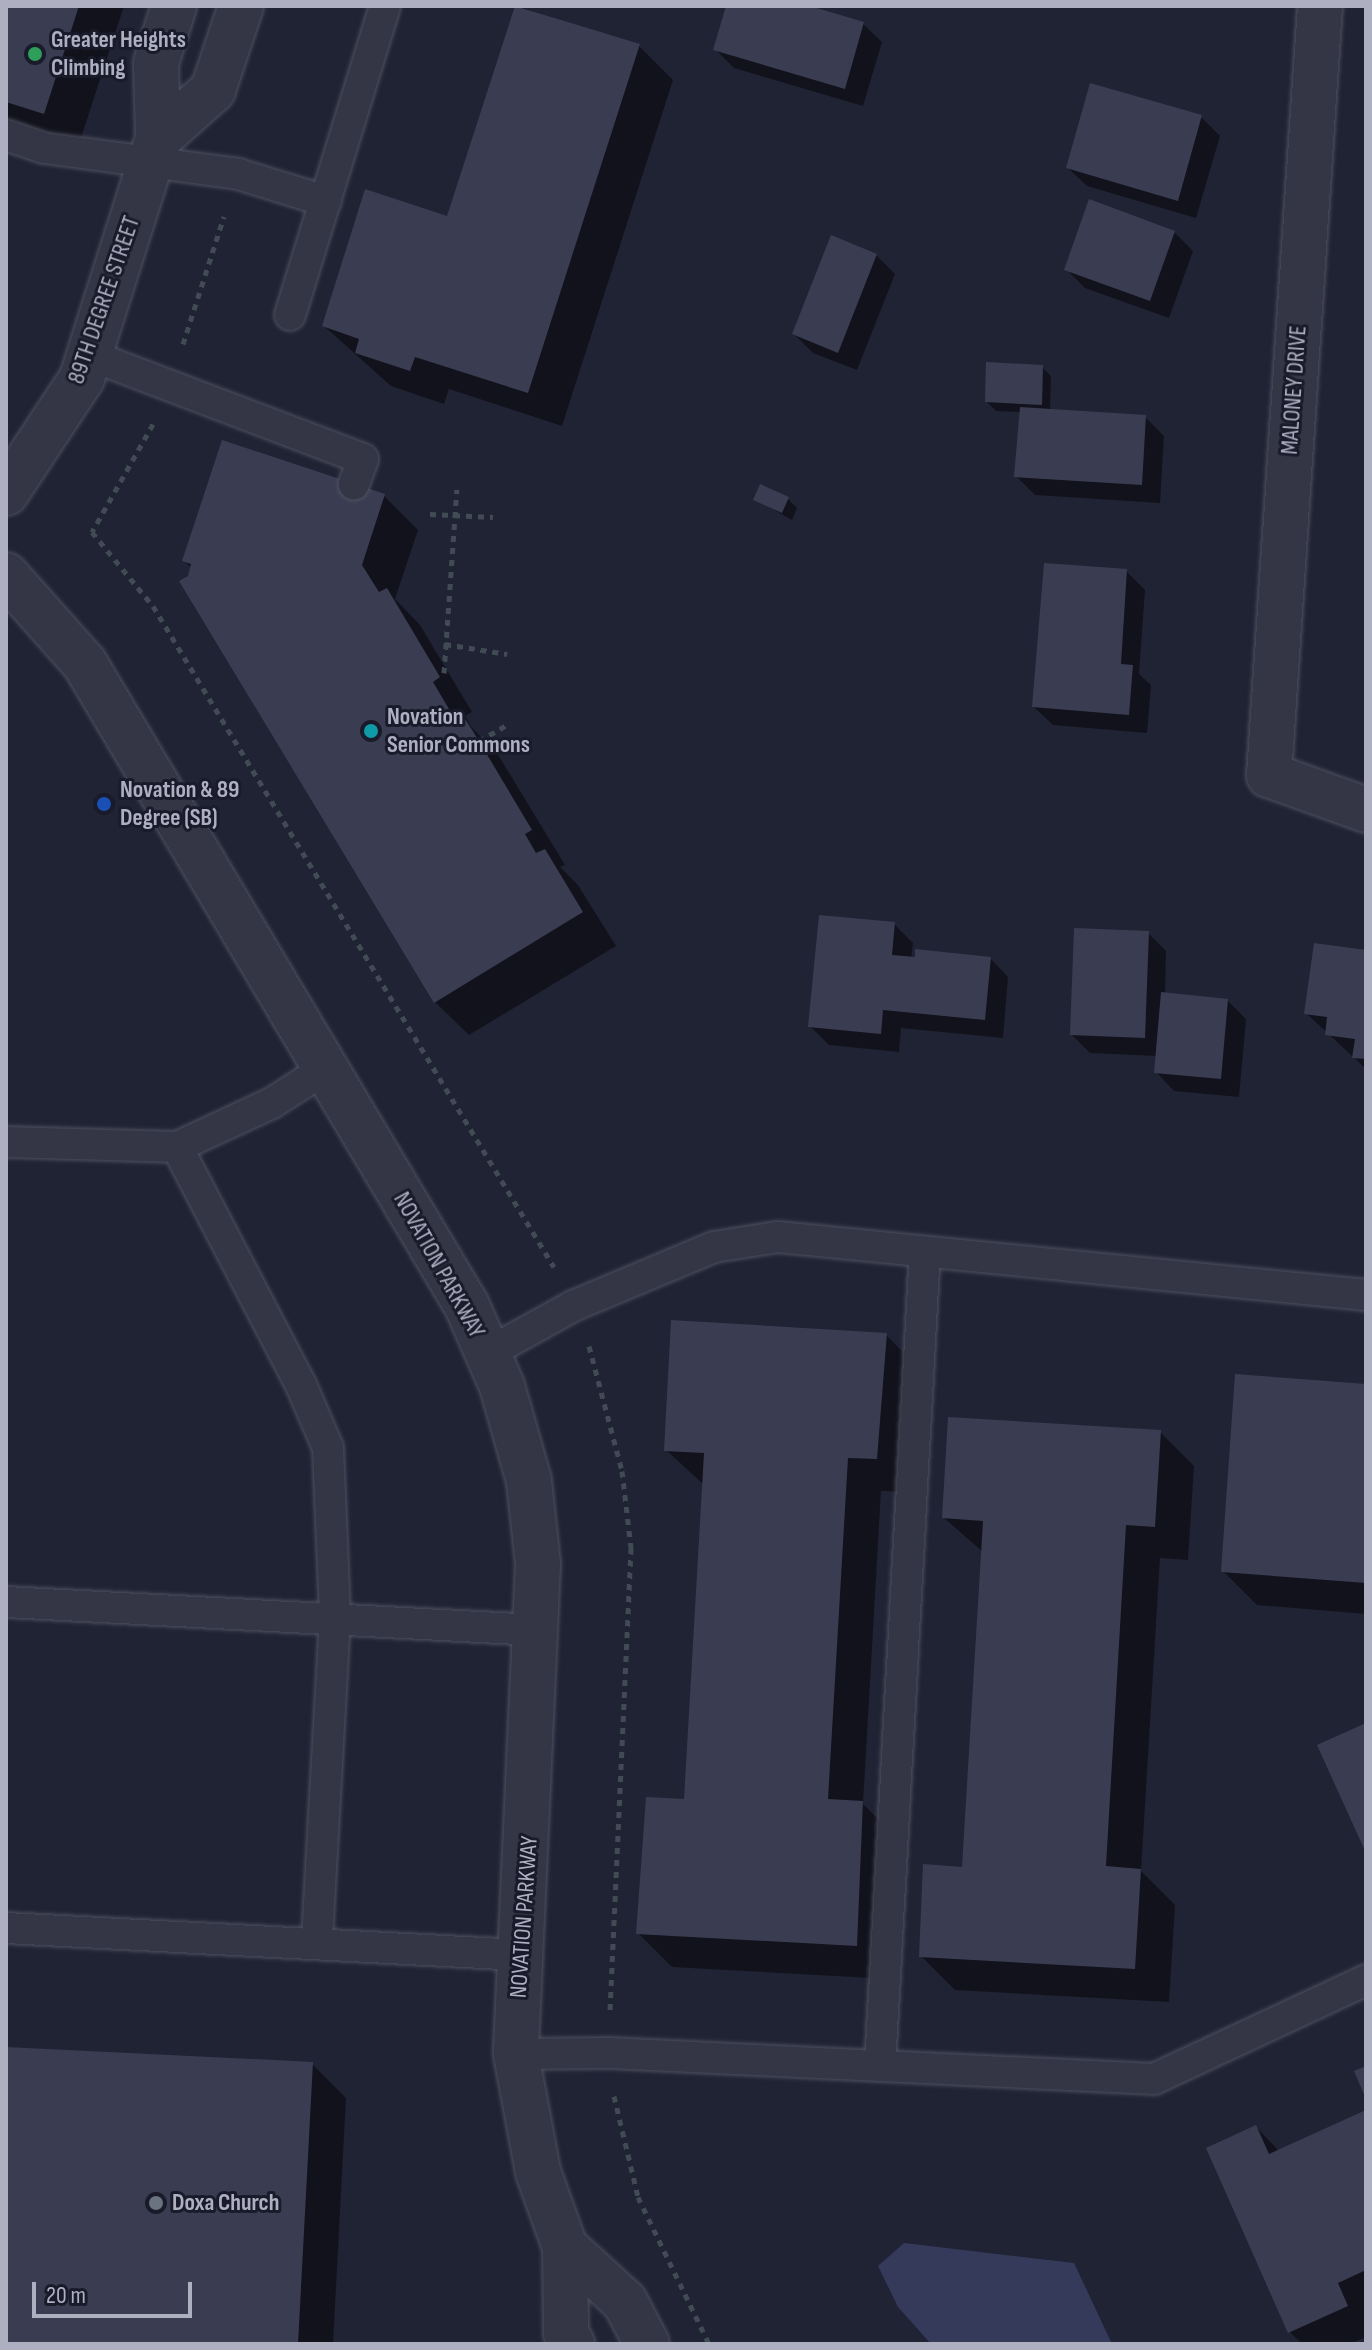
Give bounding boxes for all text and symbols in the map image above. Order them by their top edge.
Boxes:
place label: Greater Heights Climbing [51,26,186,82]
marker: Greater Heights Climbing [26,45,44,63]
street label: 89TH DEGREE STREET [62,212,146,388]
street label: MALONEY DRIVE [1275,325,1313,455]
place label: Novation Senior Commons [387,703,530,759]
marker: Novation Senior Commons [362,722,380,740]
place label: Novation & 89 Degree (SB) [120,776,239,832]
marker: Novation & 89 Degree (SB) [95,795,113,813]
street label: NOVATION PARKWAY [387,1187,491,1343]
street label: NOVATION PARKWAY [504,1835,544,1999]
place label: Doxa Church [172,2189,279,2217]
marker: Doxa Church [147,2194,165,2212]
scale bar [36,2266,196,2316]
text: 20 m [46,2281,86,2310]

